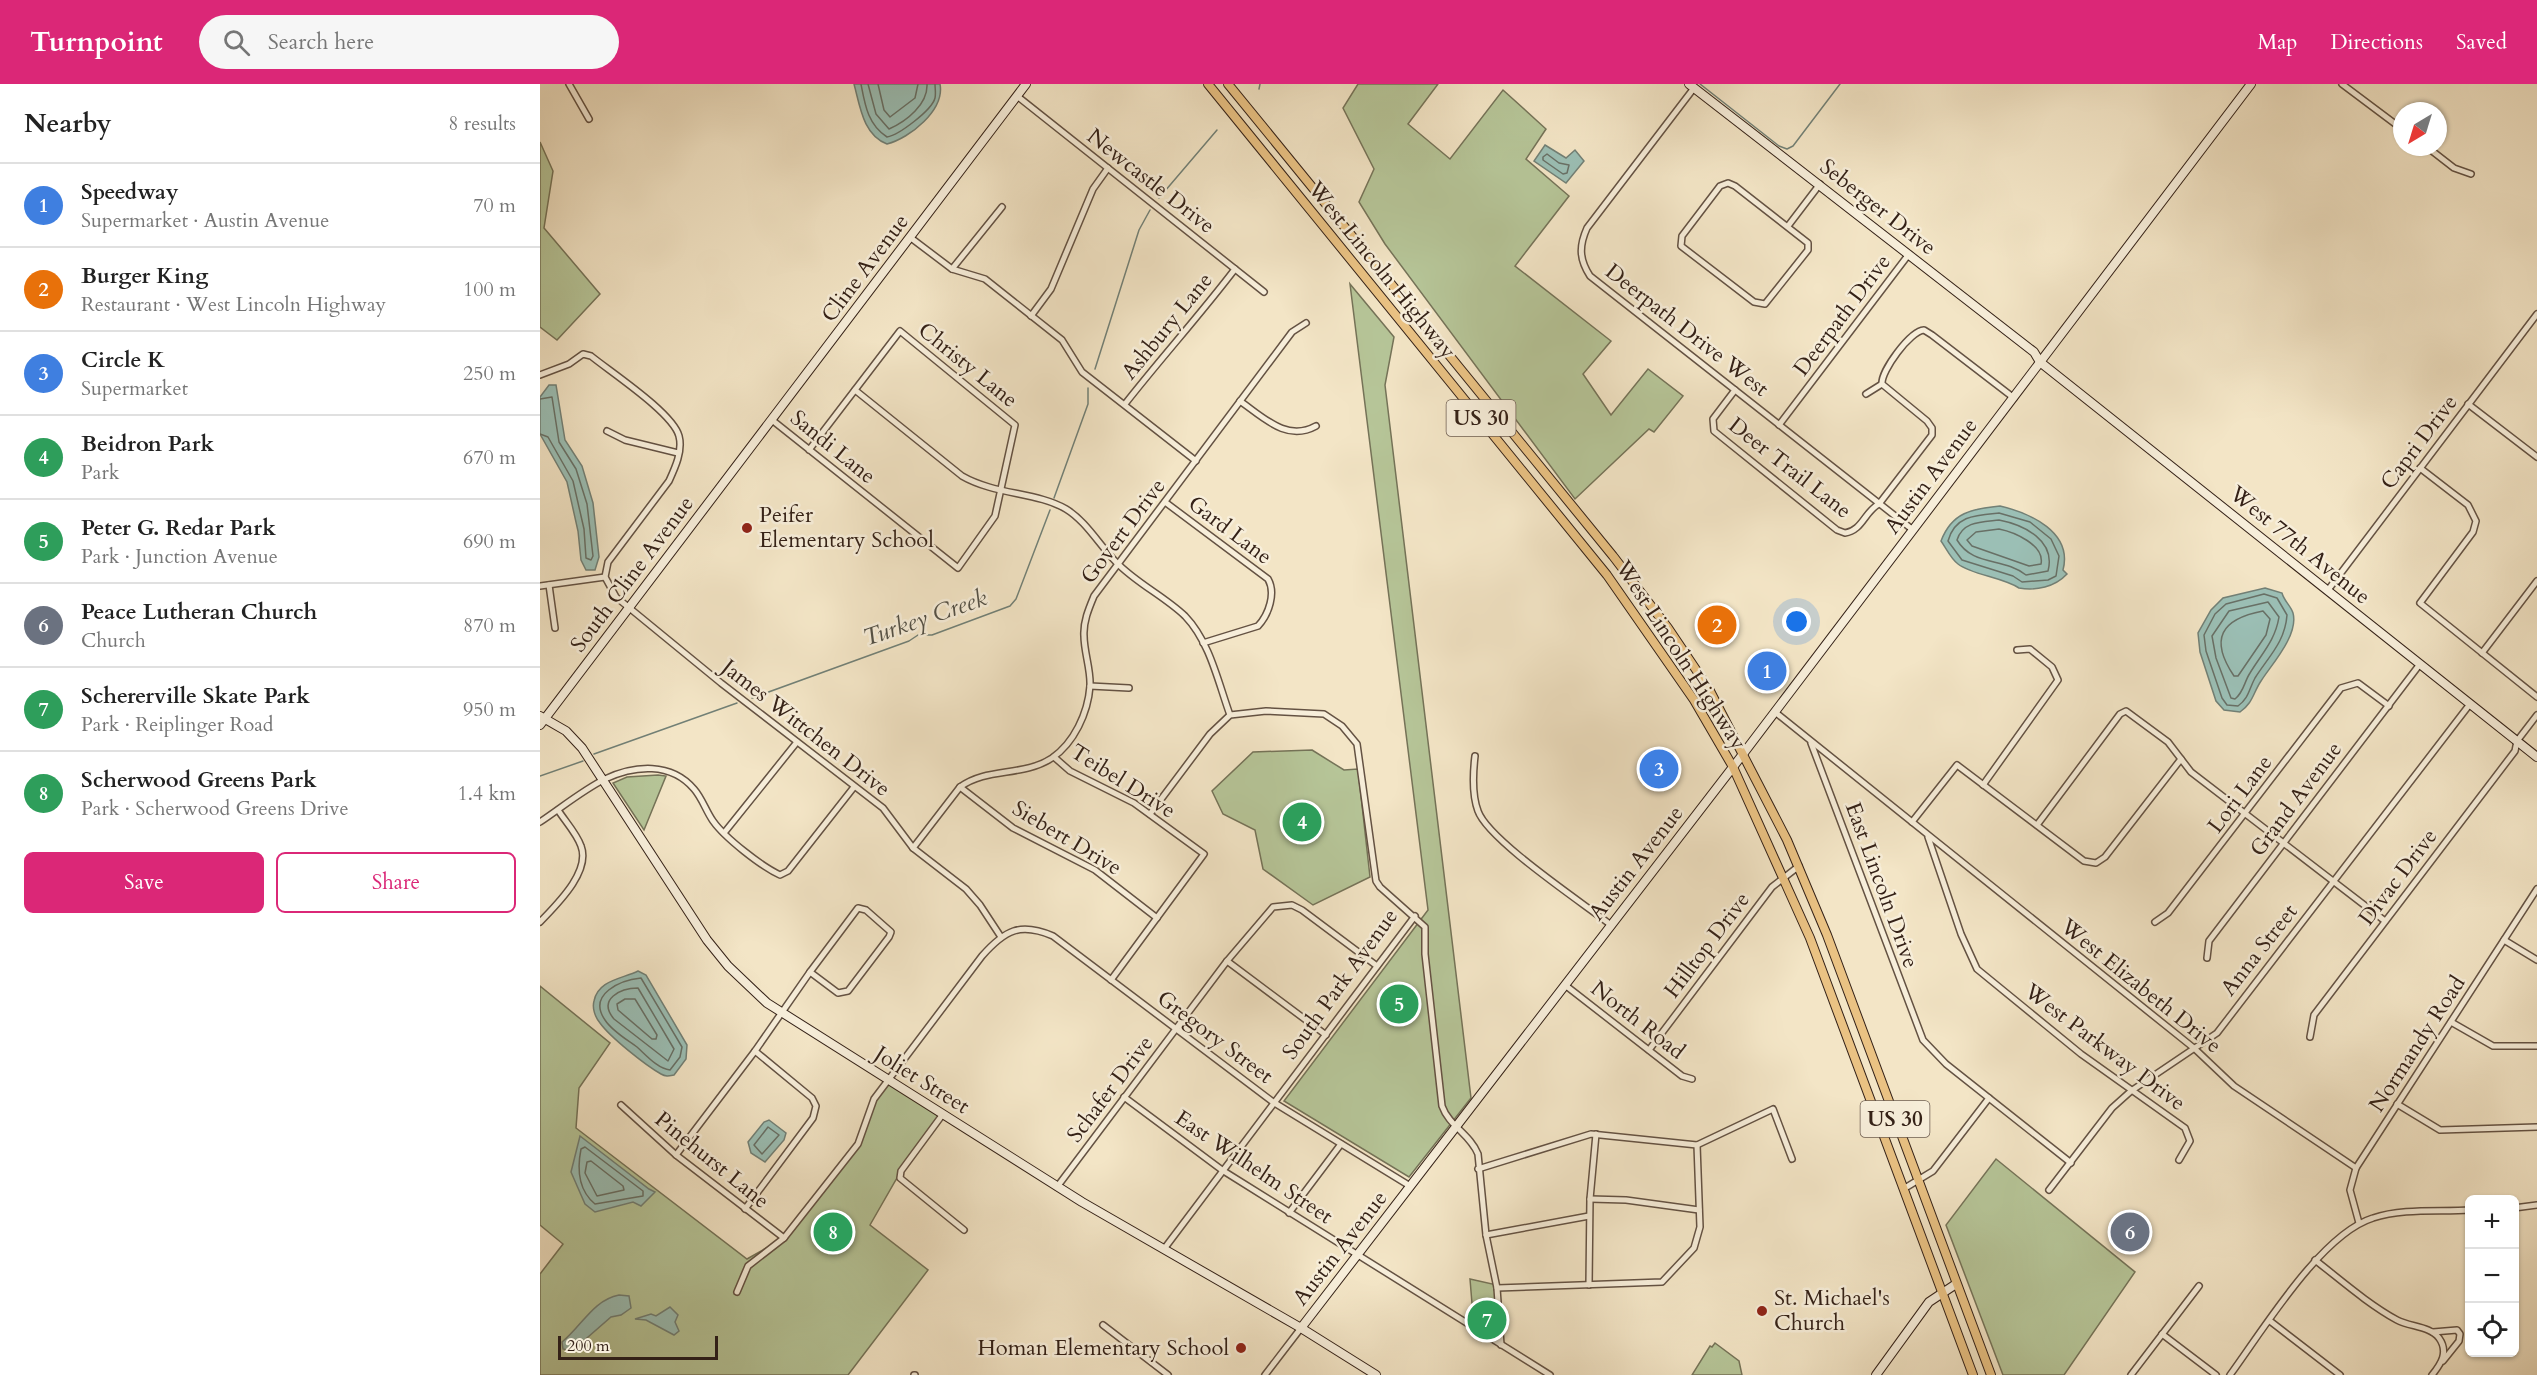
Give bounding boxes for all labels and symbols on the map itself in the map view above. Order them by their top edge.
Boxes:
north arrow [2393,102,2447,156]
street label: Newcastle Drive [1081,121,1221,241]
street label: Seberger Drive [1813,152,1943,262]
street label: West Lincoln Highway [1300,174,1463,365]
street label: Cline Avenue [814,208,916,328]
street label: Deerpath Drive [1786,248,1898,382]
street label: Deerpath Drive West [1599,257,1775,403]
street label: Ashbury Lane [1114,266,1220,386]
street label: Christy Lane [912,316,1024,414]
street label: Capri Drive [2374,388,2464,496]
road number: US 30 [1446,400,1516,436]
street label: Sandi Lane [784,403,882,491]
street label: Deer Trail Lane [1722,410,1858,526]
street label: Austin Avenue [1877,412,1985,540]
street label: Govert Drive [1074,472,1172,590]
street label: West 77th Avenue [2222,478,2377,611]
street label: Gard Lane [1182,489,1278,571]
street label: South Cline Avenue [563,490,701,658]
place label: Peifer Elementary School [759,500,934,555]
marker: Peifer Elementary School [740,521,754,535]
street label: West Lincoln Highway [1608,554,1754,756]
water label: Turkey Creek [859,581,991,655]
pin: 2 [1698,602,1736,648]
your location [1782,607,1811,636]
pin: 1 [1748,648,1786,694]
street label: James Wittchen Drive [713,651,897,804]
street label: Grand Avenue [2243,736,2349,862]
street label: Teibel Drive [1065,737,1181,825]
pin: 3 [1640,746,1678,792]
street label: Lori Lane [2201,749,2279,839]
street label: Siebert Drive [1007,793,1127,883]
street label: East Lincoln Drive [1838,798,1926,972]
street label: Austin Avenue [1582,799,1690,927]
pin: 4 [1282,800,1322,844]
street label: Divac Drive [2352,823,2444,931]
street label: Hilltop Drive [1657,886,1757,1004]
street label: Anna Street [2214,898,2304,1002]
street label: South Park Avenue [1275,903,1405,1065]
street label: West Elizabeth Drive [2053,911,2228,1060]
street label: Normandy Road [2362,970,2472,1118]
street label: North Road [1585,974,1692,1066]
street label: West Parkway Drive [2017,976,2192,1118]
pin: 5 [1380,982,1418,1026]
street label: Gregory Street [1151,983,1279,1091]
street label: Schafer Drive [1060,1029,1160,1149]
street label: Joliet Street [866,1037,975,1121]
road number: US 30 [1860,1101,1930,1137]
street label: East Wilhelm Street [1169,1103,1339,1231]
street label: Pinehurst Lane [648,1104,776,1216]
street label: Austin Avenue [1286,1184,1394,1312]
pin: 8 [814,1210,852,1254]
pin: 6 [2110,1210,2150,1254]
place label: St. Michael's Church [1774,1283,1890,1338]
pin: 7 [1468,1298,1506,1342]
marker: St. Michael's Church [1755,1304,1769,1318]
scale bar [558,1333,718,1360]
place label: Homan Elementary School [977,1333,1229,1363]
marker: Homan Elementary School [1234,1341,1248,1355]

